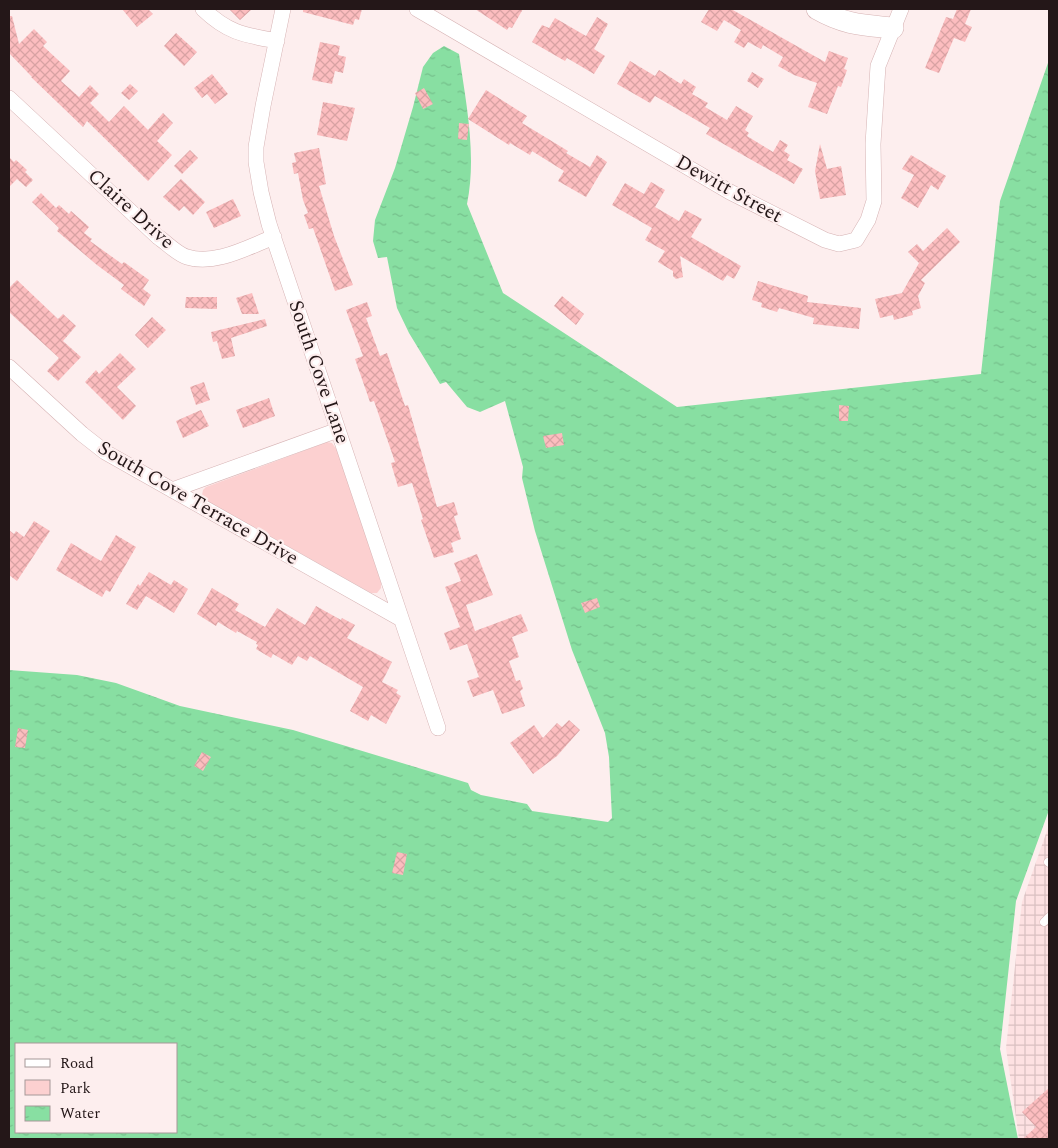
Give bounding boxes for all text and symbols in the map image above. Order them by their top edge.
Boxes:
street label: Dewitt Street [670,147,788,231]
street label: Claire Drive [81,162,181,256]
street label: South Cove Lane [280,296,358,448]
street label: South Cove Terrace Drive [92,433,304,573]
legend [15,1043,178,1133]
text: Road [60,1052,94,1075]
text: Park [60,1077,91,1100]
text: Water [60,1102,100,1125]

